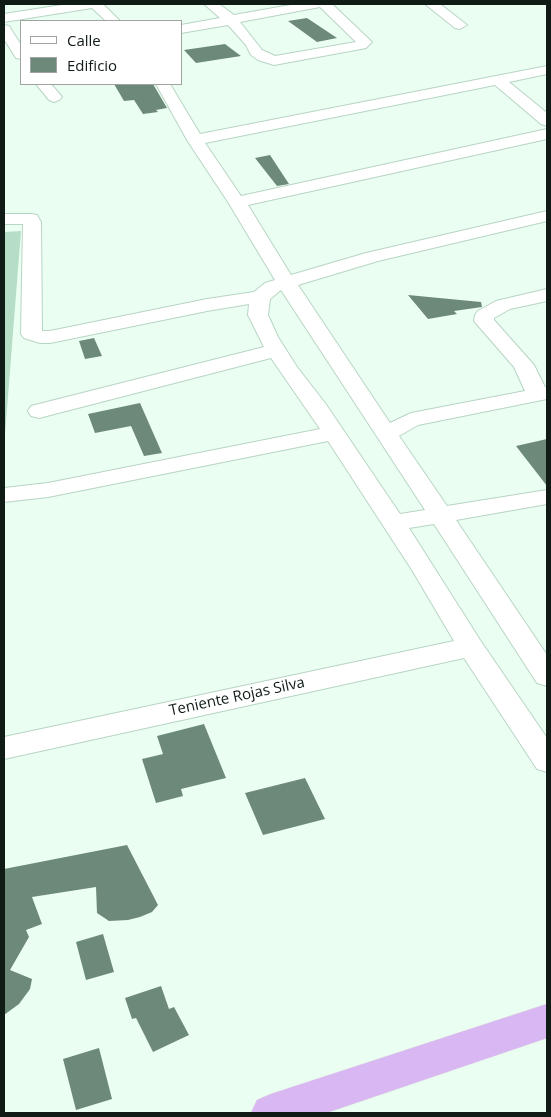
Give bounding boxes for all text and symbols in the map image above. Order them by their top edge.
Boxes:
legend [20,20,182,85]
text: Calle [67,30,101,50]
text: Edificio [67,55,117,75]
street label: Teniente Rojas Silva [168,674,306,720]

